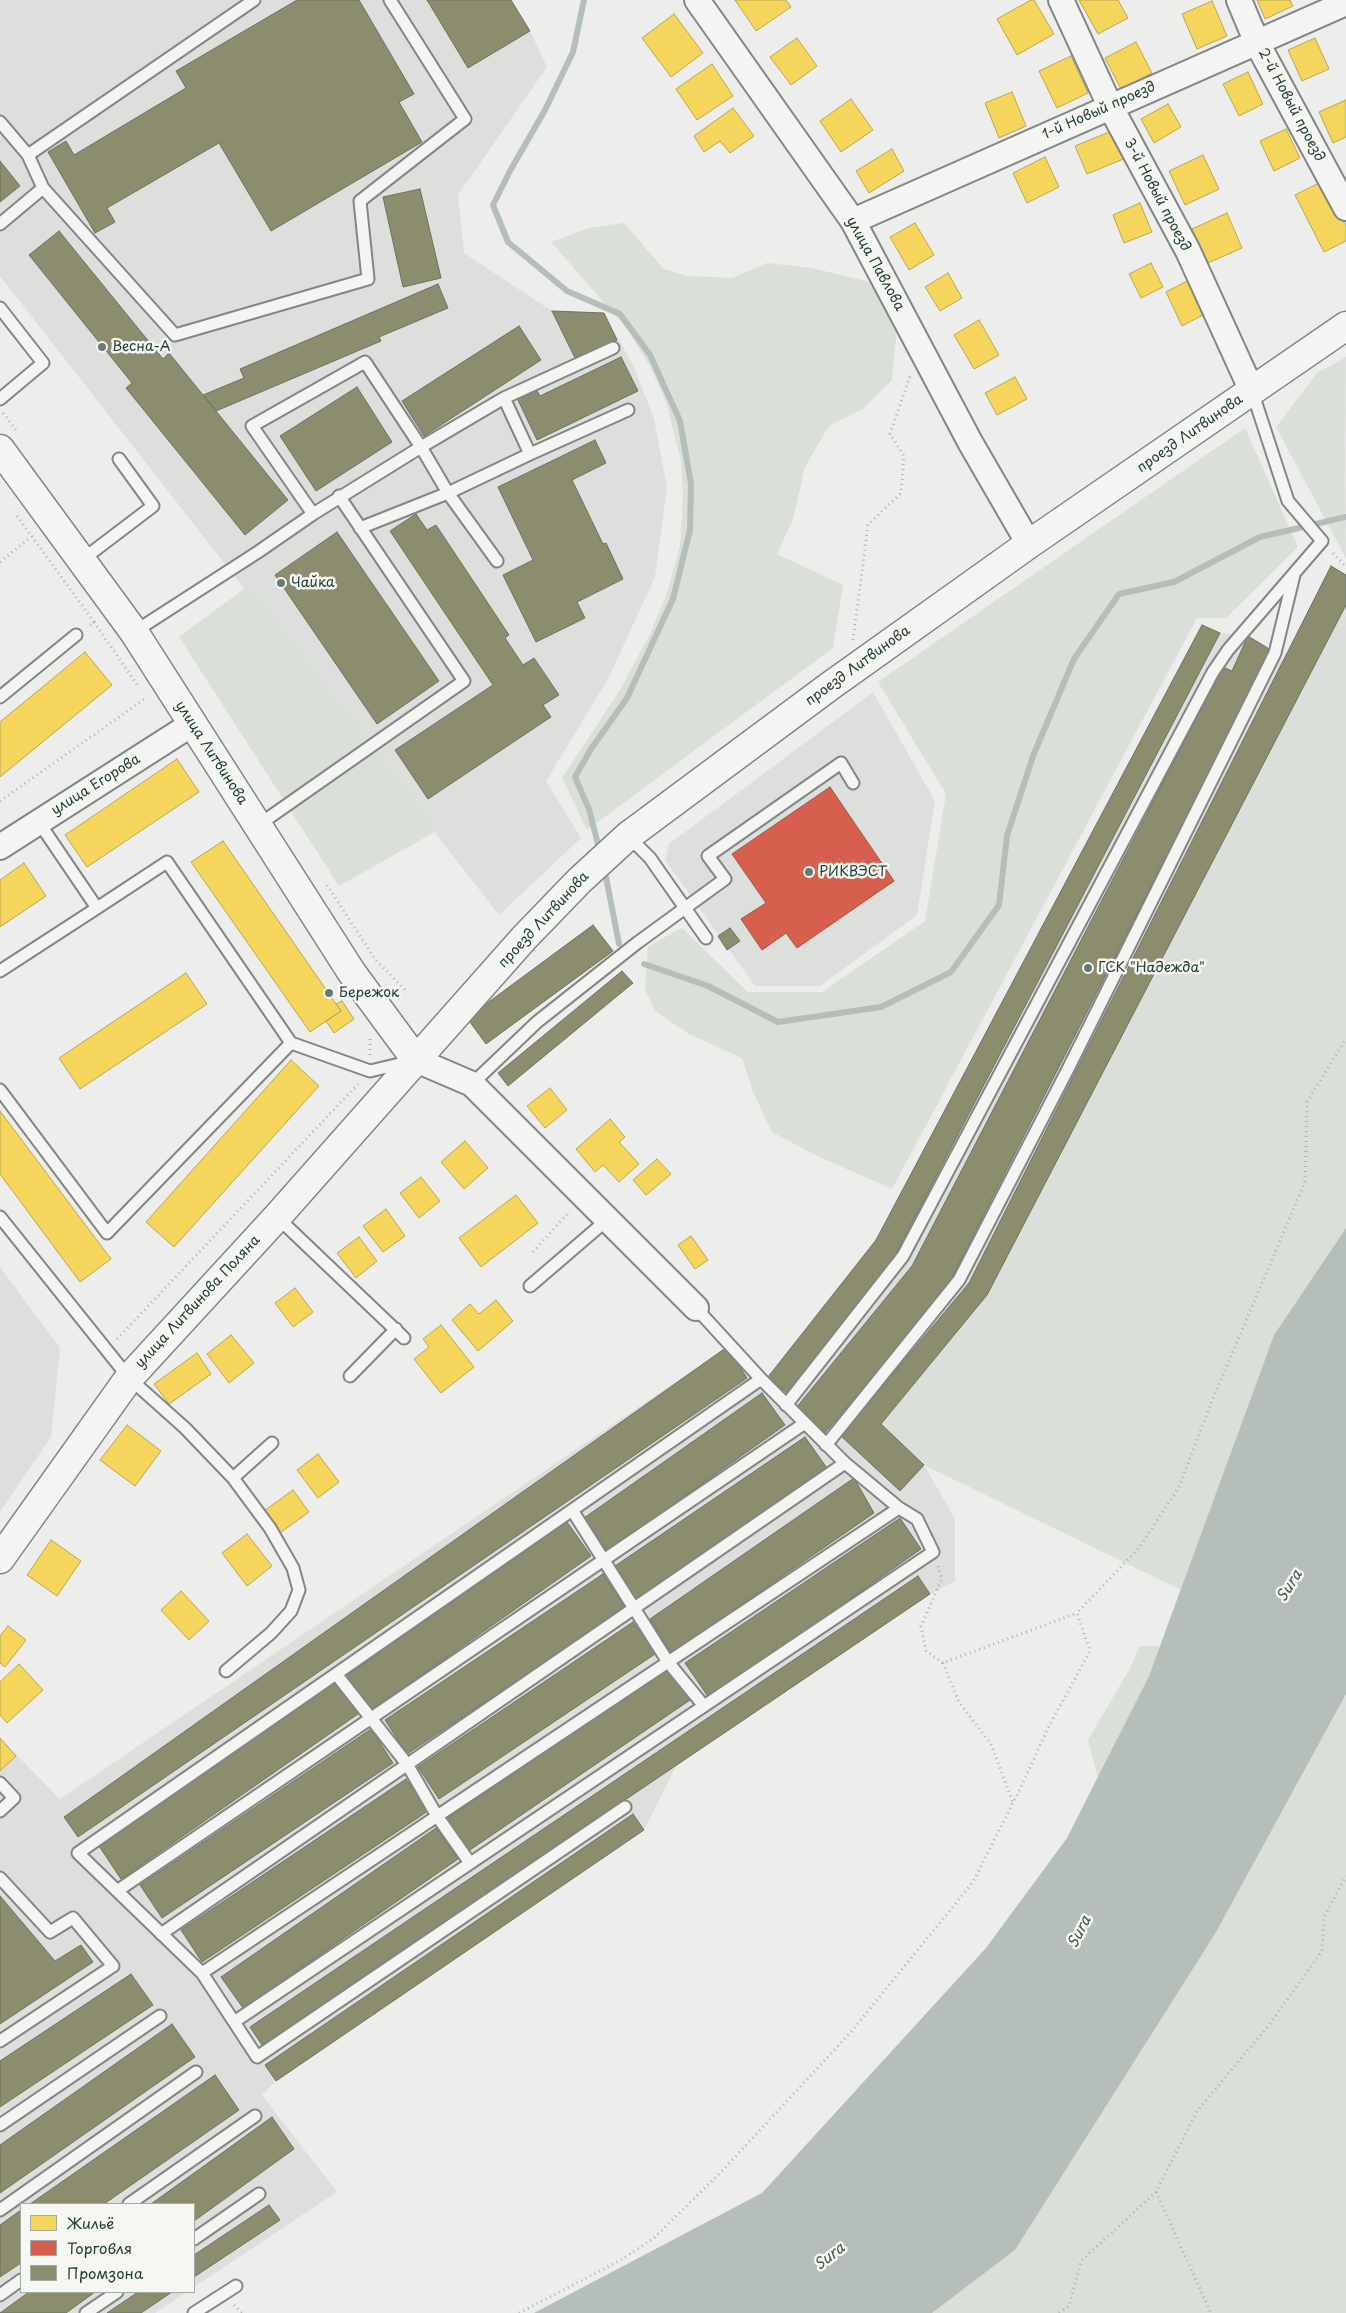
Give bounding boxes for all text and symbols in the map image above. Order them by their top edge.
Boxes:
street label: 2-й Новый проезд [1254,46,1328,164]
street label: 1-й Новый проезд [1040,78,1158,144]
street label: 3-й Новый проезд [1120,136,1194,254]
street label: улица Павлова [842,214,908,314]
place label: Весна-А [112,339,171,355]
marker: Весна-А [96,341,108,353]
street label: проезд Литвинова [1134,391,1246,477]
place label: Чайка [291,575,335,591]
marker: Чайка [275,577,287,589]
street label: проезд Литвинова [802,622,914,710]
street label: улица Литвинова [171,698,251,808]
street label: улица Егорова [48,751,144,819]
place label: РИКВЭСТ [819,864,887,880]
marker: РИКВЭСТ [803,866,815,878]
street label: проезд Литвинова [495,868,593,972]
place label: ГСК "Надежда" [1098,960,1205,976]
marker: ГСК "Надежда" [1082,962,1094,974]
place label: Бережок [339,985,399,1001]
marker: Бережок [323,987,335,999]
street label: улица Литвинова Поляна [132,1232,264,1372]
water label: Sura [1273,1567,1307,1605]
water label: Sura [1064,1913,1096,1951]
legend [20,2203,195,2293]
text: Жильё [67,2211,114,2234]
text: Торговля [67,2236,132,2259]
water label: Sura [811,2240,849,2274]
text: Промзона [67,2261,143,2284]

